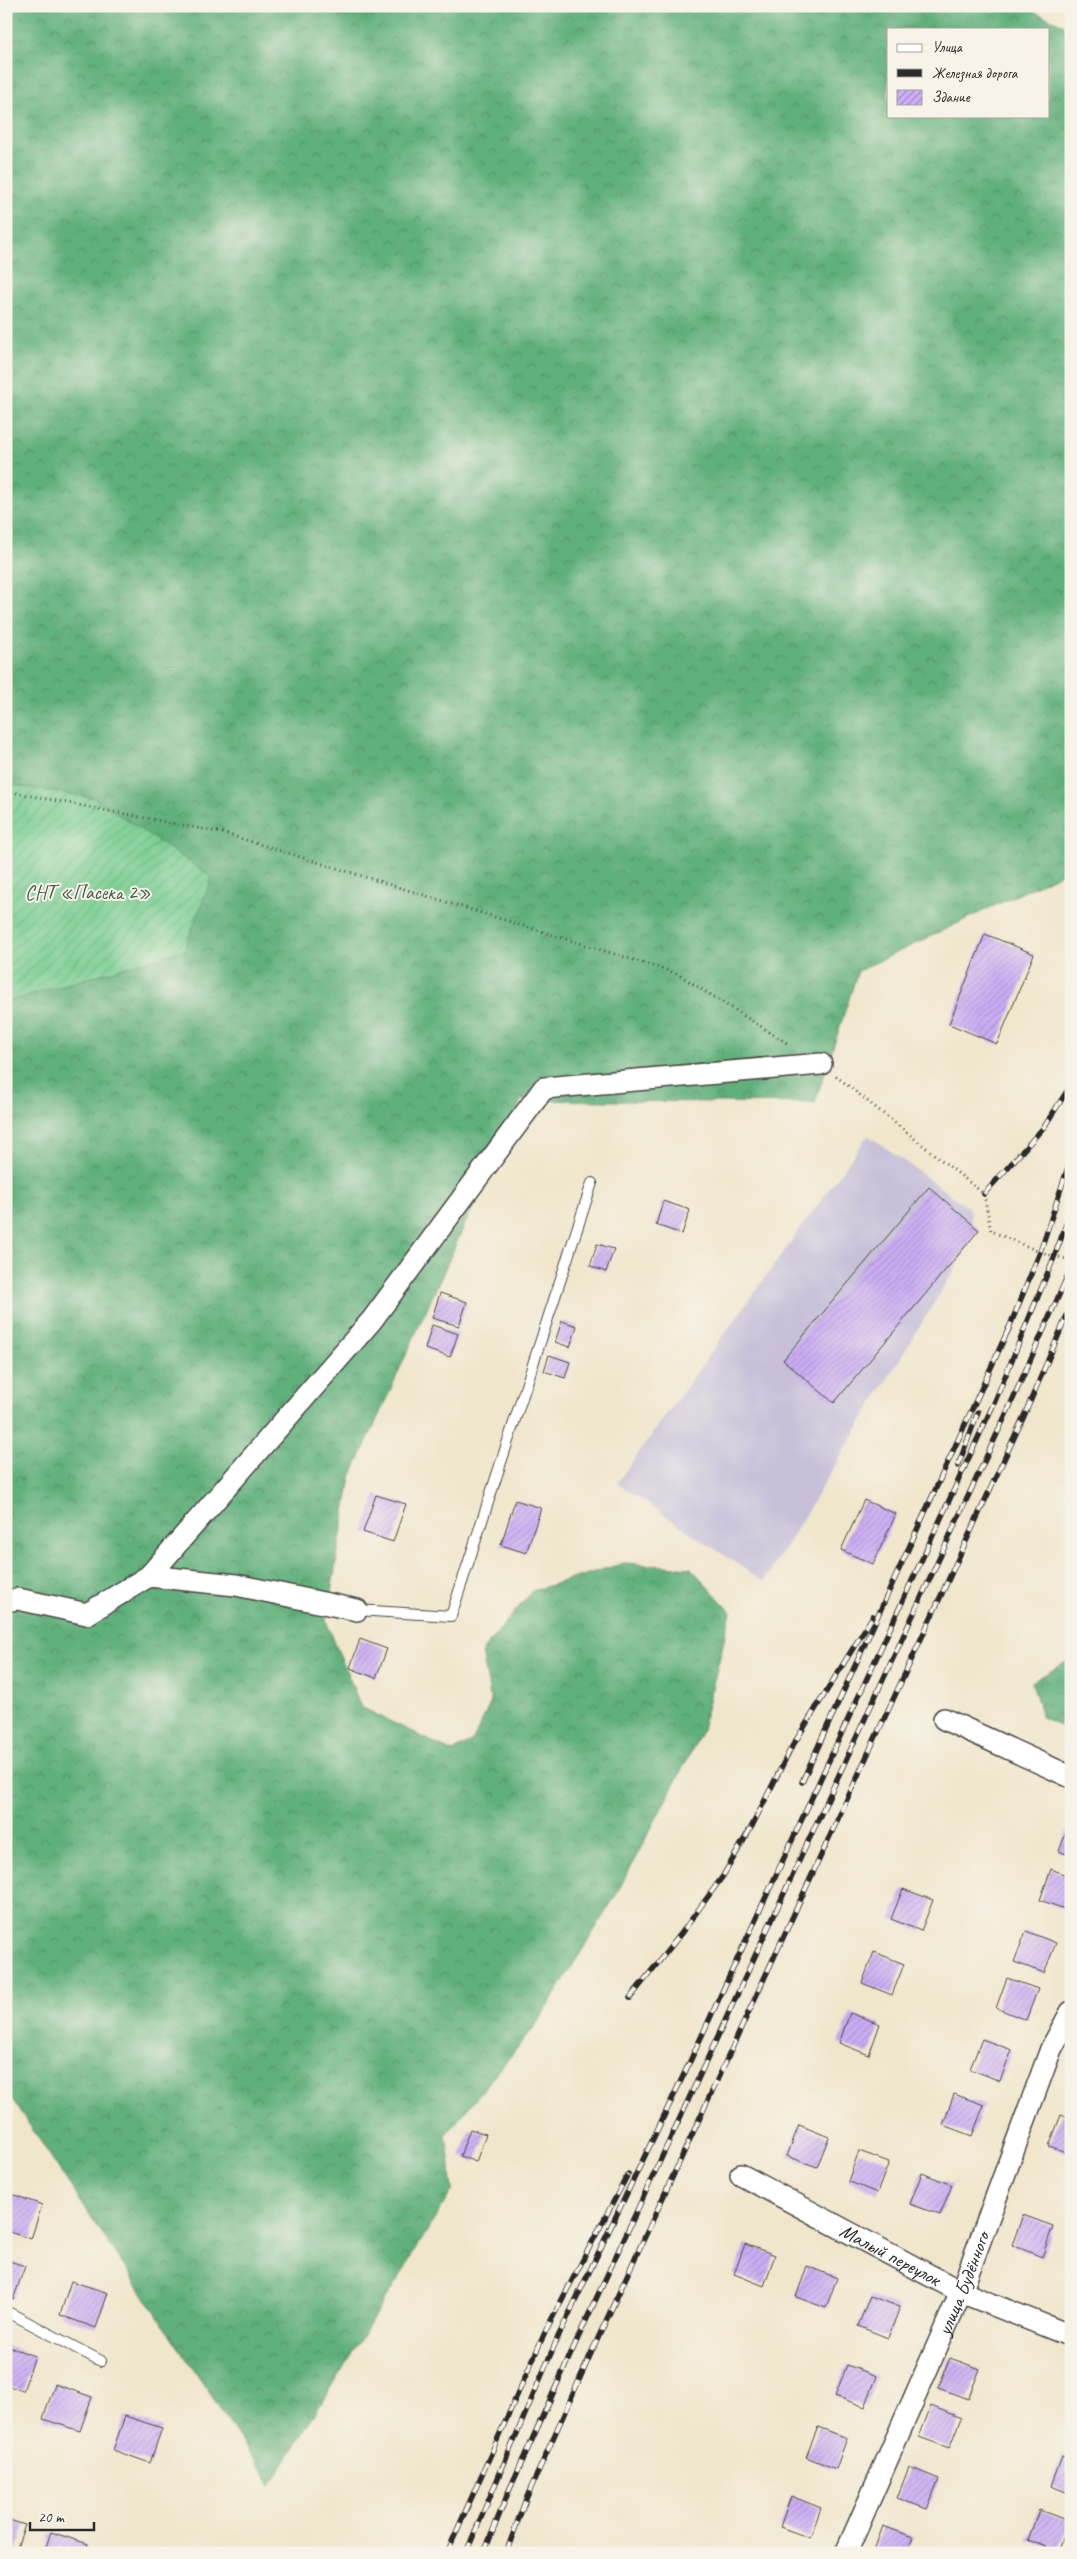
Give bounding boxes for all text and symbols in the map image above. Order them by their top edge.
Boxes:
legend [887,28,1050,118]
text: Улица [932,38,963,57]
text: Железная дорога [932,64,1019,83]
text: Здание [932,88,971,107]
park label: СНТ «Пасека 2» [25,880,151,905]
street label: Малый переулок [835,2218,946,2292]
street label: улица Будённого [931,2227,996,2340]
scale bar [30,2499,94,2531]
text: 20 m [38,2508,65,2527]

